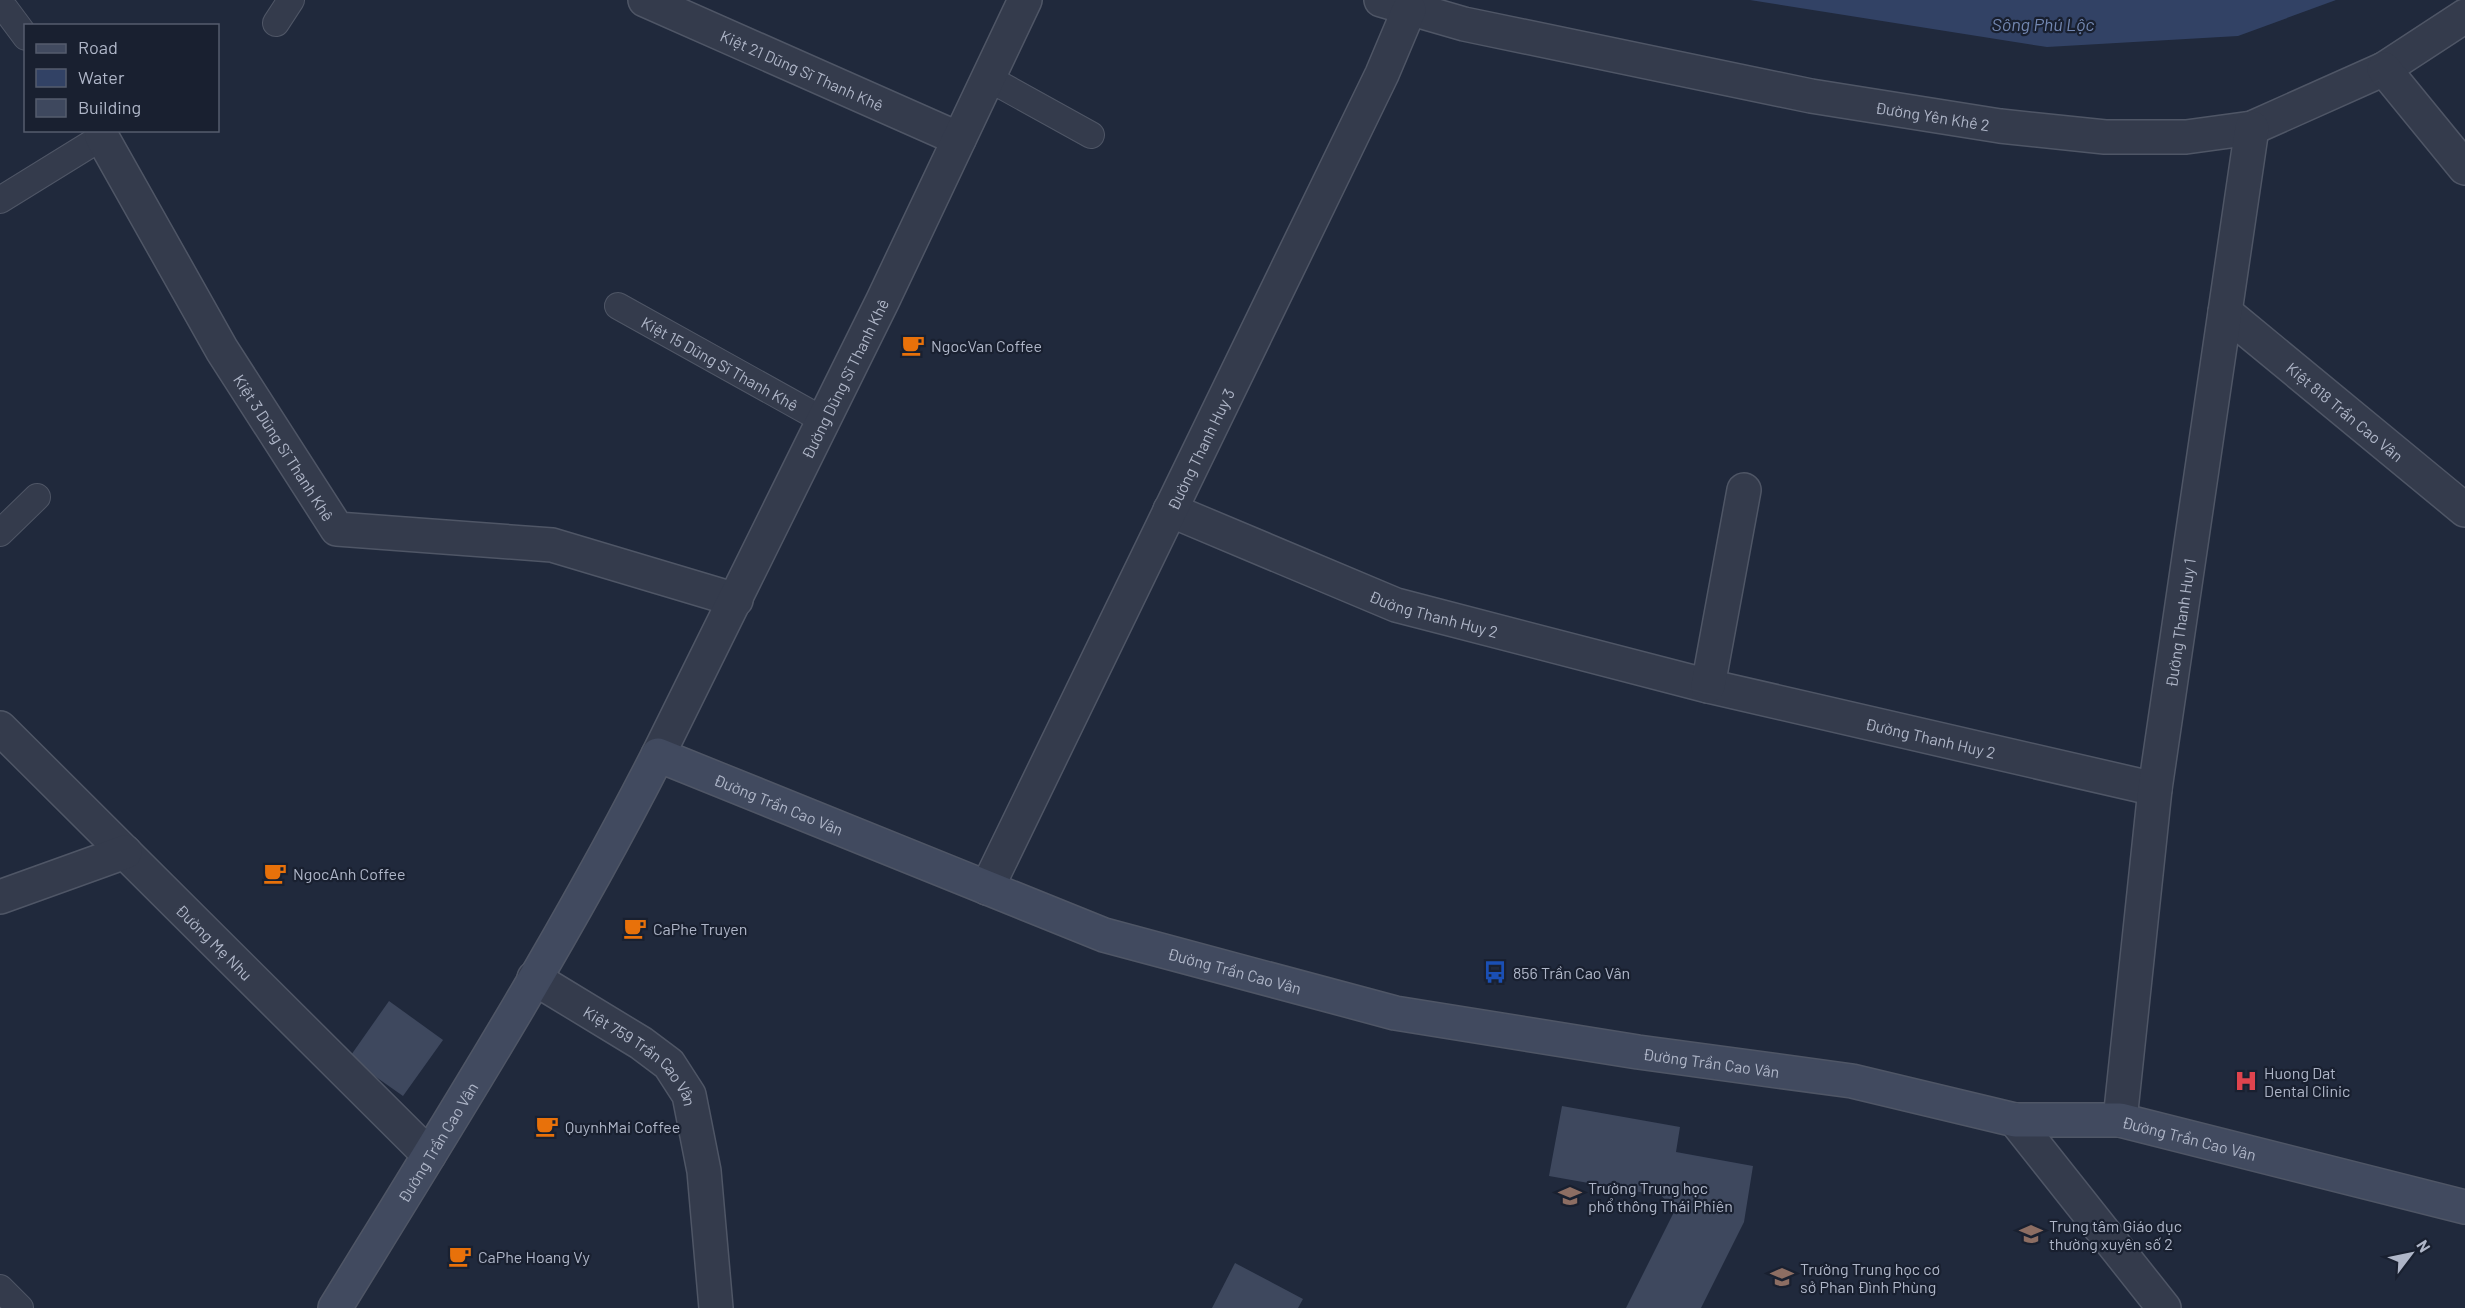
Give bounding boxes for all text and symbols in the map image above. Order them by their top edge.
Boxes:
water label: Sông Phú Lộc [1992,13,2094,35]
legend [24,24,219,132]
street label: Kiệt 21 Dũng Sĩ Thanh Khê [718,25,887,114]
text: Road [78,36,118,58]
text: Water [78,66,125,88]
text: Building [78,96,141,118]
street label: Đường Yên Khê 2 [1874,97,1991,134]
street label: Đường Dũng Sĩ Thanh Khê [797,295,892,462]
street label: Kiệt 15 Dũng Sĩ Thanh Khê [639,312,802,414]
cafe icon: NgocVan Coffee [900,332,926,358]
place label: NgocVan Coffee [931,336,1042,355]
street label: Kiệt 818 Trần Cao Vân [2283,358,2408,465]
street label: Kiệt 3 Dũng Sĩ Thanh Khê [230,370,339,524]
street label: Đường Thanh Huy 3 [1163,385,1238,513]
street label: Đường Thanh Huy 1 [2161,557,2198,688]
street label: Đường Thanh Huy 2 [1367,586,1500,641]
street label: Đường Thanh Huy 2 [1864,713,1998,761]
street label: Đường Trần Cao Vân [712,769,846,838]
cafe icon: NgocAnh Coffee [262,860,288,886]
place label: NgocAnh Coffee [293,864,406,883]
street label: Đường Mẹ Nhu [173,900,257,984]
cafe icon: CaPhe Truyen [622,915,648,941]
place label: CaPhe Truyen [653,919,747,938]
street label: Đường Trần Cao Vân [1166,943,1304,997]
bus stop icon: 856 Trần Cao Vân [1482,959,1508,985]
place label: 856 Trần Cao Vân [1513,963,1630,982]
street label: Kiệt 759 Trần Cao Vân [580,1001,700,1108]
street label: Đường Trần Cao Vân [1642,1043,1781,1081]
place label: Huong Dat Dental Clinic [2264,1063,2350,1100]
hospital icon: Huong Dat Dental Clinic [2233,1068,2259,1094]
street label: Đường Trần Cao Vân [393,1078,481,1206]
street label: Đường Trần Cao Vân [2120,1111,2258,1164]
cafe icon: QuynhMai Coffee [534,1113,560,1139]
place label: QuynhMai Coffee [565,1117,680,1136]
place label: Trường Trung học phổ thông Thái Phiên [1588,1178,1733,1215]
school or university icon: Trường Trung học phổ thông Thái Phiên [1557,1183,1583,1209]
place label: Trung tâm Giáo dục thường xuyên số 2 [2049,1216,2182,1253]
school or university icon: Trung tâm Giáo dục thường xuyên số 2 [2018,1221,2044,1247]
north arrow [2381,1224,2441,1284]
text: N [2413,1236,2435,1255]
cafe icon: CaPhe Hoang Vy [447,1243,473,1269]
place label: CaPhe Hoang Vy [478,1247,591,1266]
place label: Trường Trung học cơ sở Phan Đình Phùng [1800,1259,1940,1296]
school or university icon: Trường Trung học cơ sở Phan Đình Phùng [1769,1264,1795,1290]

